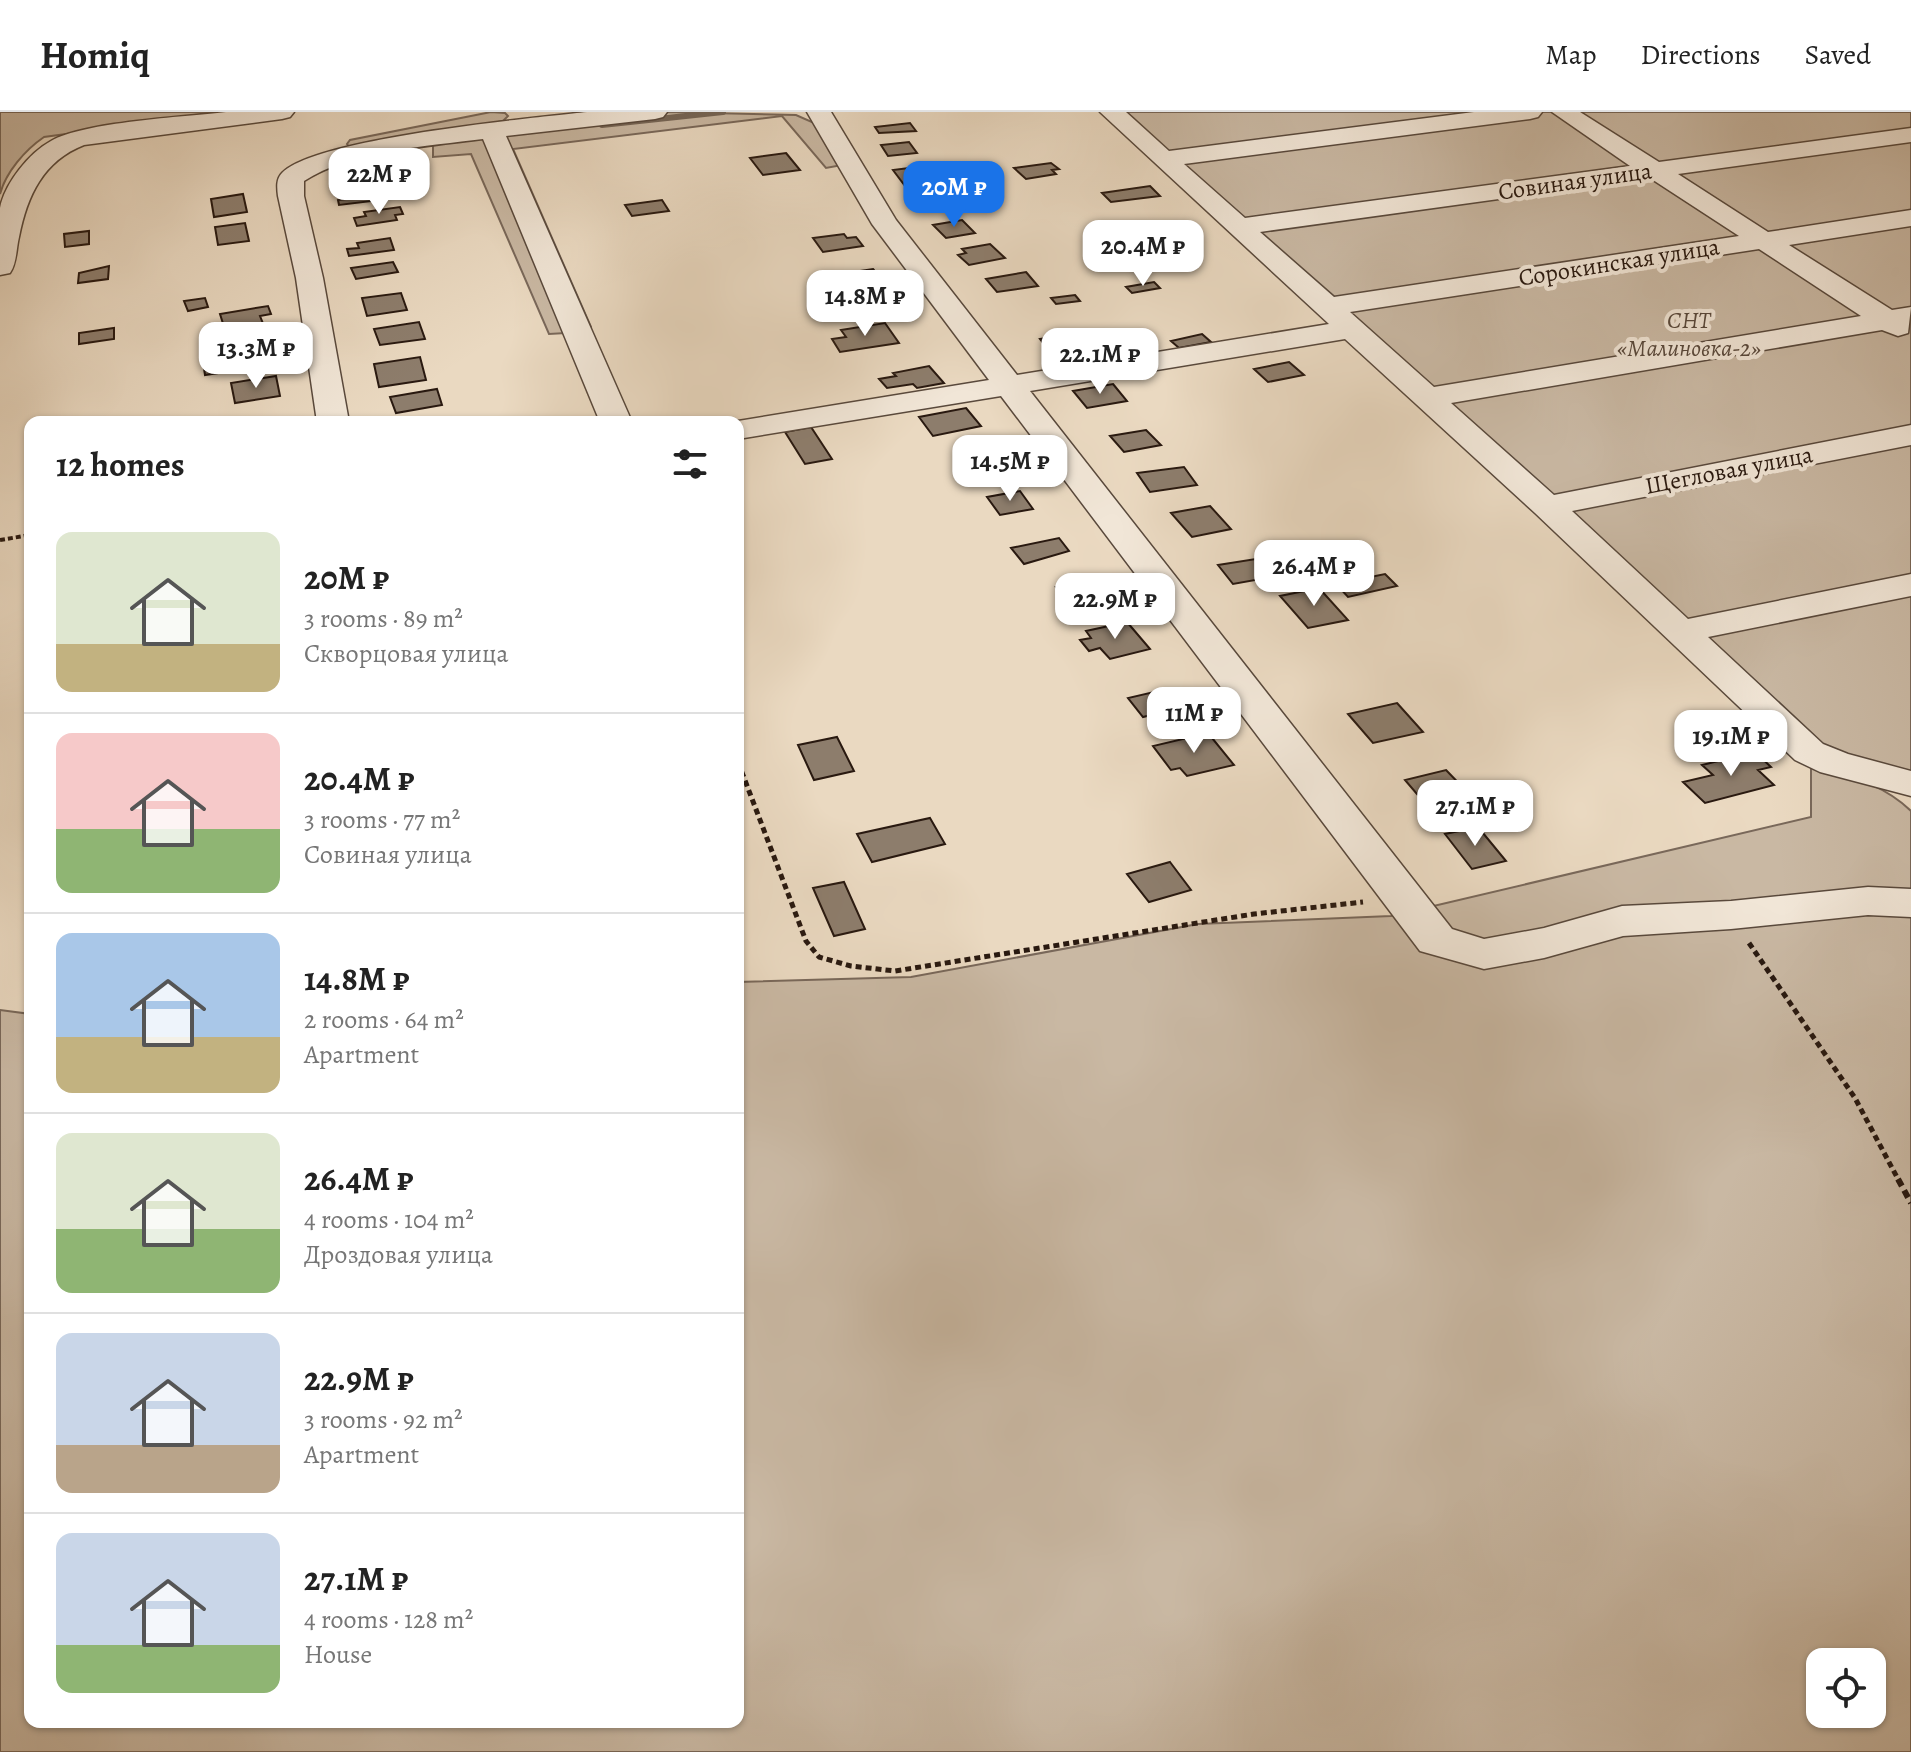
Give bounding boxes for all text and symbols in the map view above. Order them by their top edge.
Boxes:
text: Homiq [40,29,150,81]
text: Map [1545,36,1596,74]
text: Directions [1640,36,1761,74]
text: Saved [1805,36,1871,74]
pin: 22M ₽ [323,148,435,216]
street label: Совиная улица [1496,154,1654,208]
text: 22M ₽ [347,156,411,191]
pin: 20M ₽ [898,161,1010,229]
text: 20M ₽ [921,169,987,204]
pin: 20.4M ₽ [1069,220,1217,288]
text: 20.4M ₽ [1101,228,1185,263]
street label: Сорокинская улица [1516,230,1722,294]
pin: 14.8M ₽ [791,270,939,338]
text: 14.8M ₽ [825,278,905,313]
park label: СНТ «Малиновка-2» [1617,304,1761,364]
pin: 13.3M ₽ [182,322,330,390]
pin: 22.1M ₽ [1026,328,1174,396]
text: 13.3M ₽ [217,330,295,365]
text: 22.1M ₽ [1059,336,1141,371]
pin: 14.5M ₽ [936,435,1084,503]
street label: Щегловая улица [1643,438,1815,502]
text: 12 homes [56,441,185,488]
icon: filters [668,442,712,486]
text: 14.5M ₽ [970,443,1050,478]
pin: 26.4M ₽ [1240,540,1388,608]
text: 26.4M ₽ [1272,548,1356,583]
text: 20M ₽ [304,554,389,601]
icon: home [120,564,216,660]
pin: 22.9M ₽ [1041,573,1189,641]
text: 22.9M ₽ [1073,581,1157,616]
text: 3 rooms · 89 m² [304,601,463,636]
text: Скворцовая улица [304,636,508,671]
pin: 11M ₽ [1138,687,1250,755]
text: 11M ₽ [1165,695,1223,730]
pin: 19.1M ₽ [1657,710,1805,778]
text: 19.1M ₽ [1692,718,1770,753]
text: 20.4M ₽ [304,755,415,802]
icon: home [120,765,216,861]
pin: 27.1M ₽ [1401,780,1549,848]
text: 27.1M ₽ [1435,788,1515,823]
text: 3 rooms · 77 m² [304,802,460,837]
text: Совиная улица [304,837,472,872]
text: 14.8M ₽ [304,955,410,1002]
icon: home [120,965,216,1061]
text: 2 rooms · 64 m² [304,1002,464,1037]
text: Apartment [304,1037,419,1072]
text: 26.4M ₽ [304,1155,413,1202]
icon: home [120,1165,216,1261]
text: 4 rooms · 104 m² [304,1202,474,1237]
text: Дроздовая улица [304,1237,493,1272]
text: 22.9M ₽ [304,1355,414,1402]
icon: home [120,1365,216,1461]
text: 3 rooms · 92 m² [304,1402,463,1437]
text: Apartment [304,1437,419,1472]
text: 27.1M ₽ [304,1555,408,1602]
icon: home [120,1565,216,1661]
text: 4 rooms · 128 m² [304,1602,473,1637]
text: House [304,1637,372,1672]
map controls [1806,1648,1886,1728]
button: locate [1806,1648,1886,1728]

